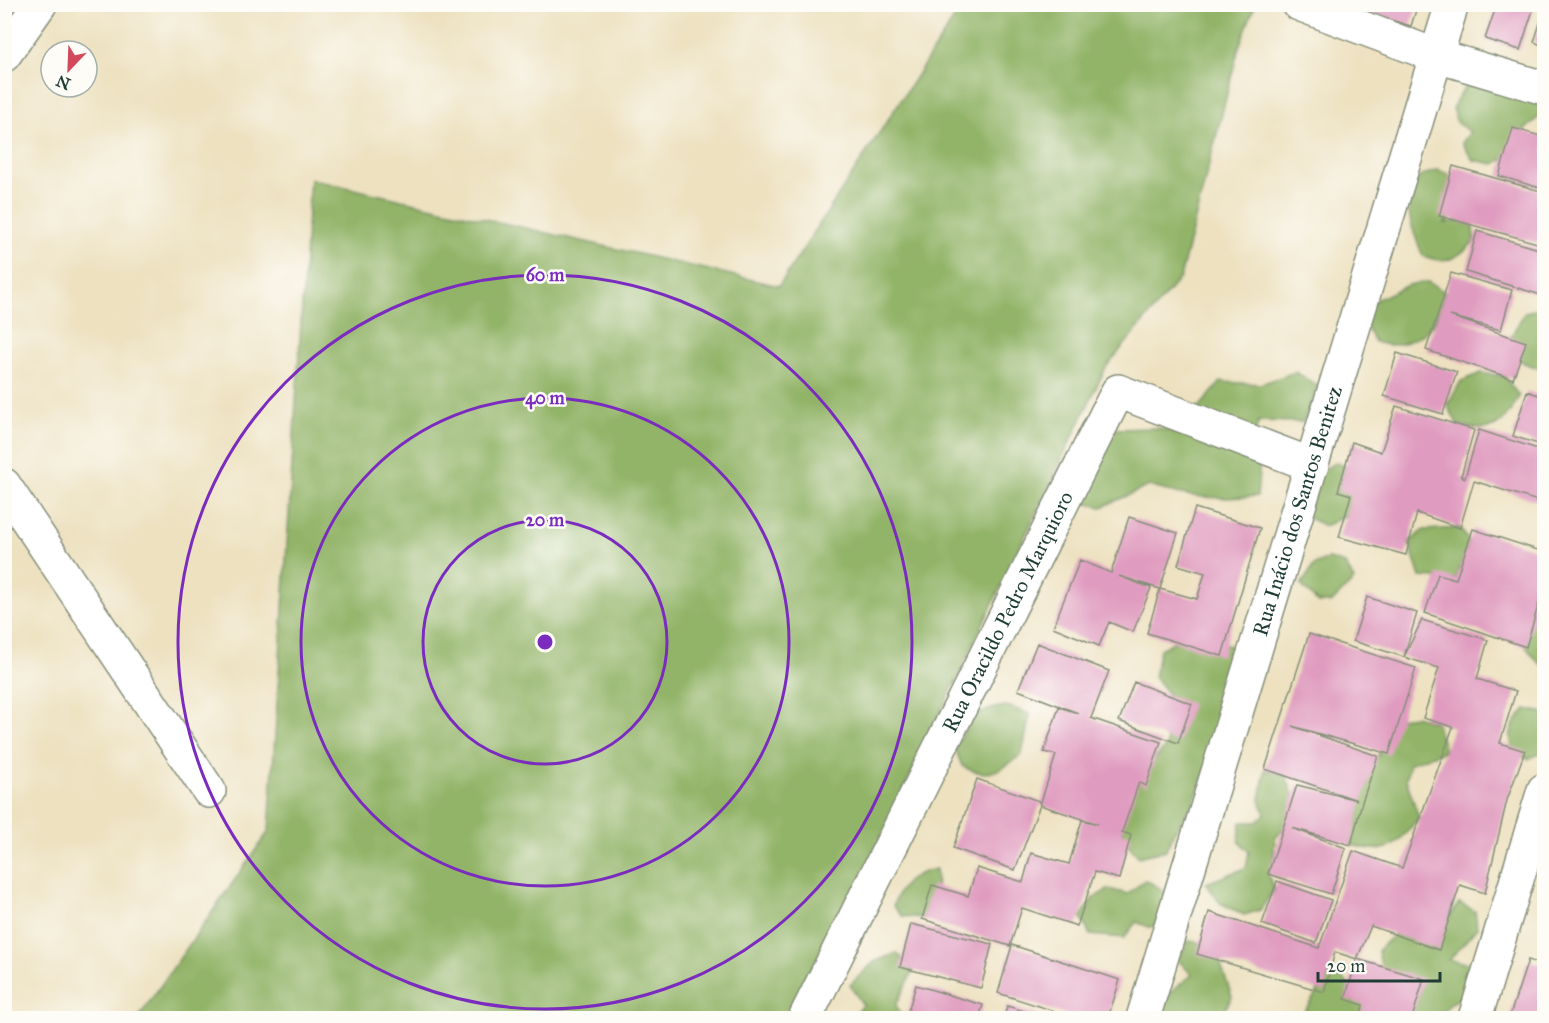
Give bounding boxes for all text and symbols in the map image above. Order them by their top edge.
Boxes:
north arrow [39,39,99,99]
text: N [53,71,73,94]
text: 60 m [526,264,565,286]
street label: Rua Inácio dos Santos Benitez [1247,383,1348,639]
text: 40 m [525,387,566,410]
street label: Rua Oracildo Pedro Marquioro [937,487,1079,737]
text: 20 m [526,509,565,531]
centre of rings [535,632,555,652]
scale bar [1318,945,1440,983]
text: 20 m [1327,955,1365,977]

